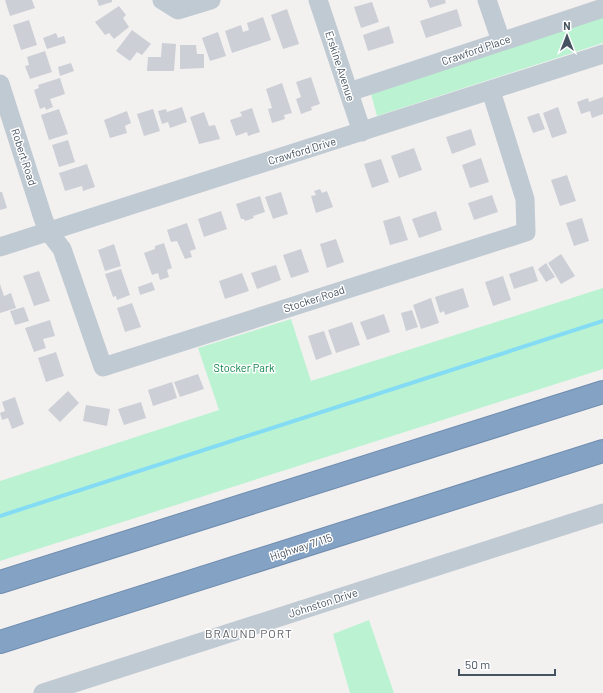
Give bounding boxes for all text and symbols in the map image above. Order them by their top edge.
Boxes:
north arrow [547,16,587,56]
text: N [563,19,571,32]
street label: Erskine Avenue [323,29,358,103]
street label: Crawford Place [440,32,512,67]
street label: Robert Road [9,127,40,187]
street label: Crawford Drive [266,134,337,167]
street label: Stocker Road [282,283,346,315]
park label: Stocker Park [214,361,275,374]
street label: Highway 7/115 [268,530,334,563]
street label: Johnston Drive [287,585,359,620]
district label: BRAUND PORT [205,626,293,640]
scale bar [459,651,555,677]
text: 50 m [465,657,490,671]

